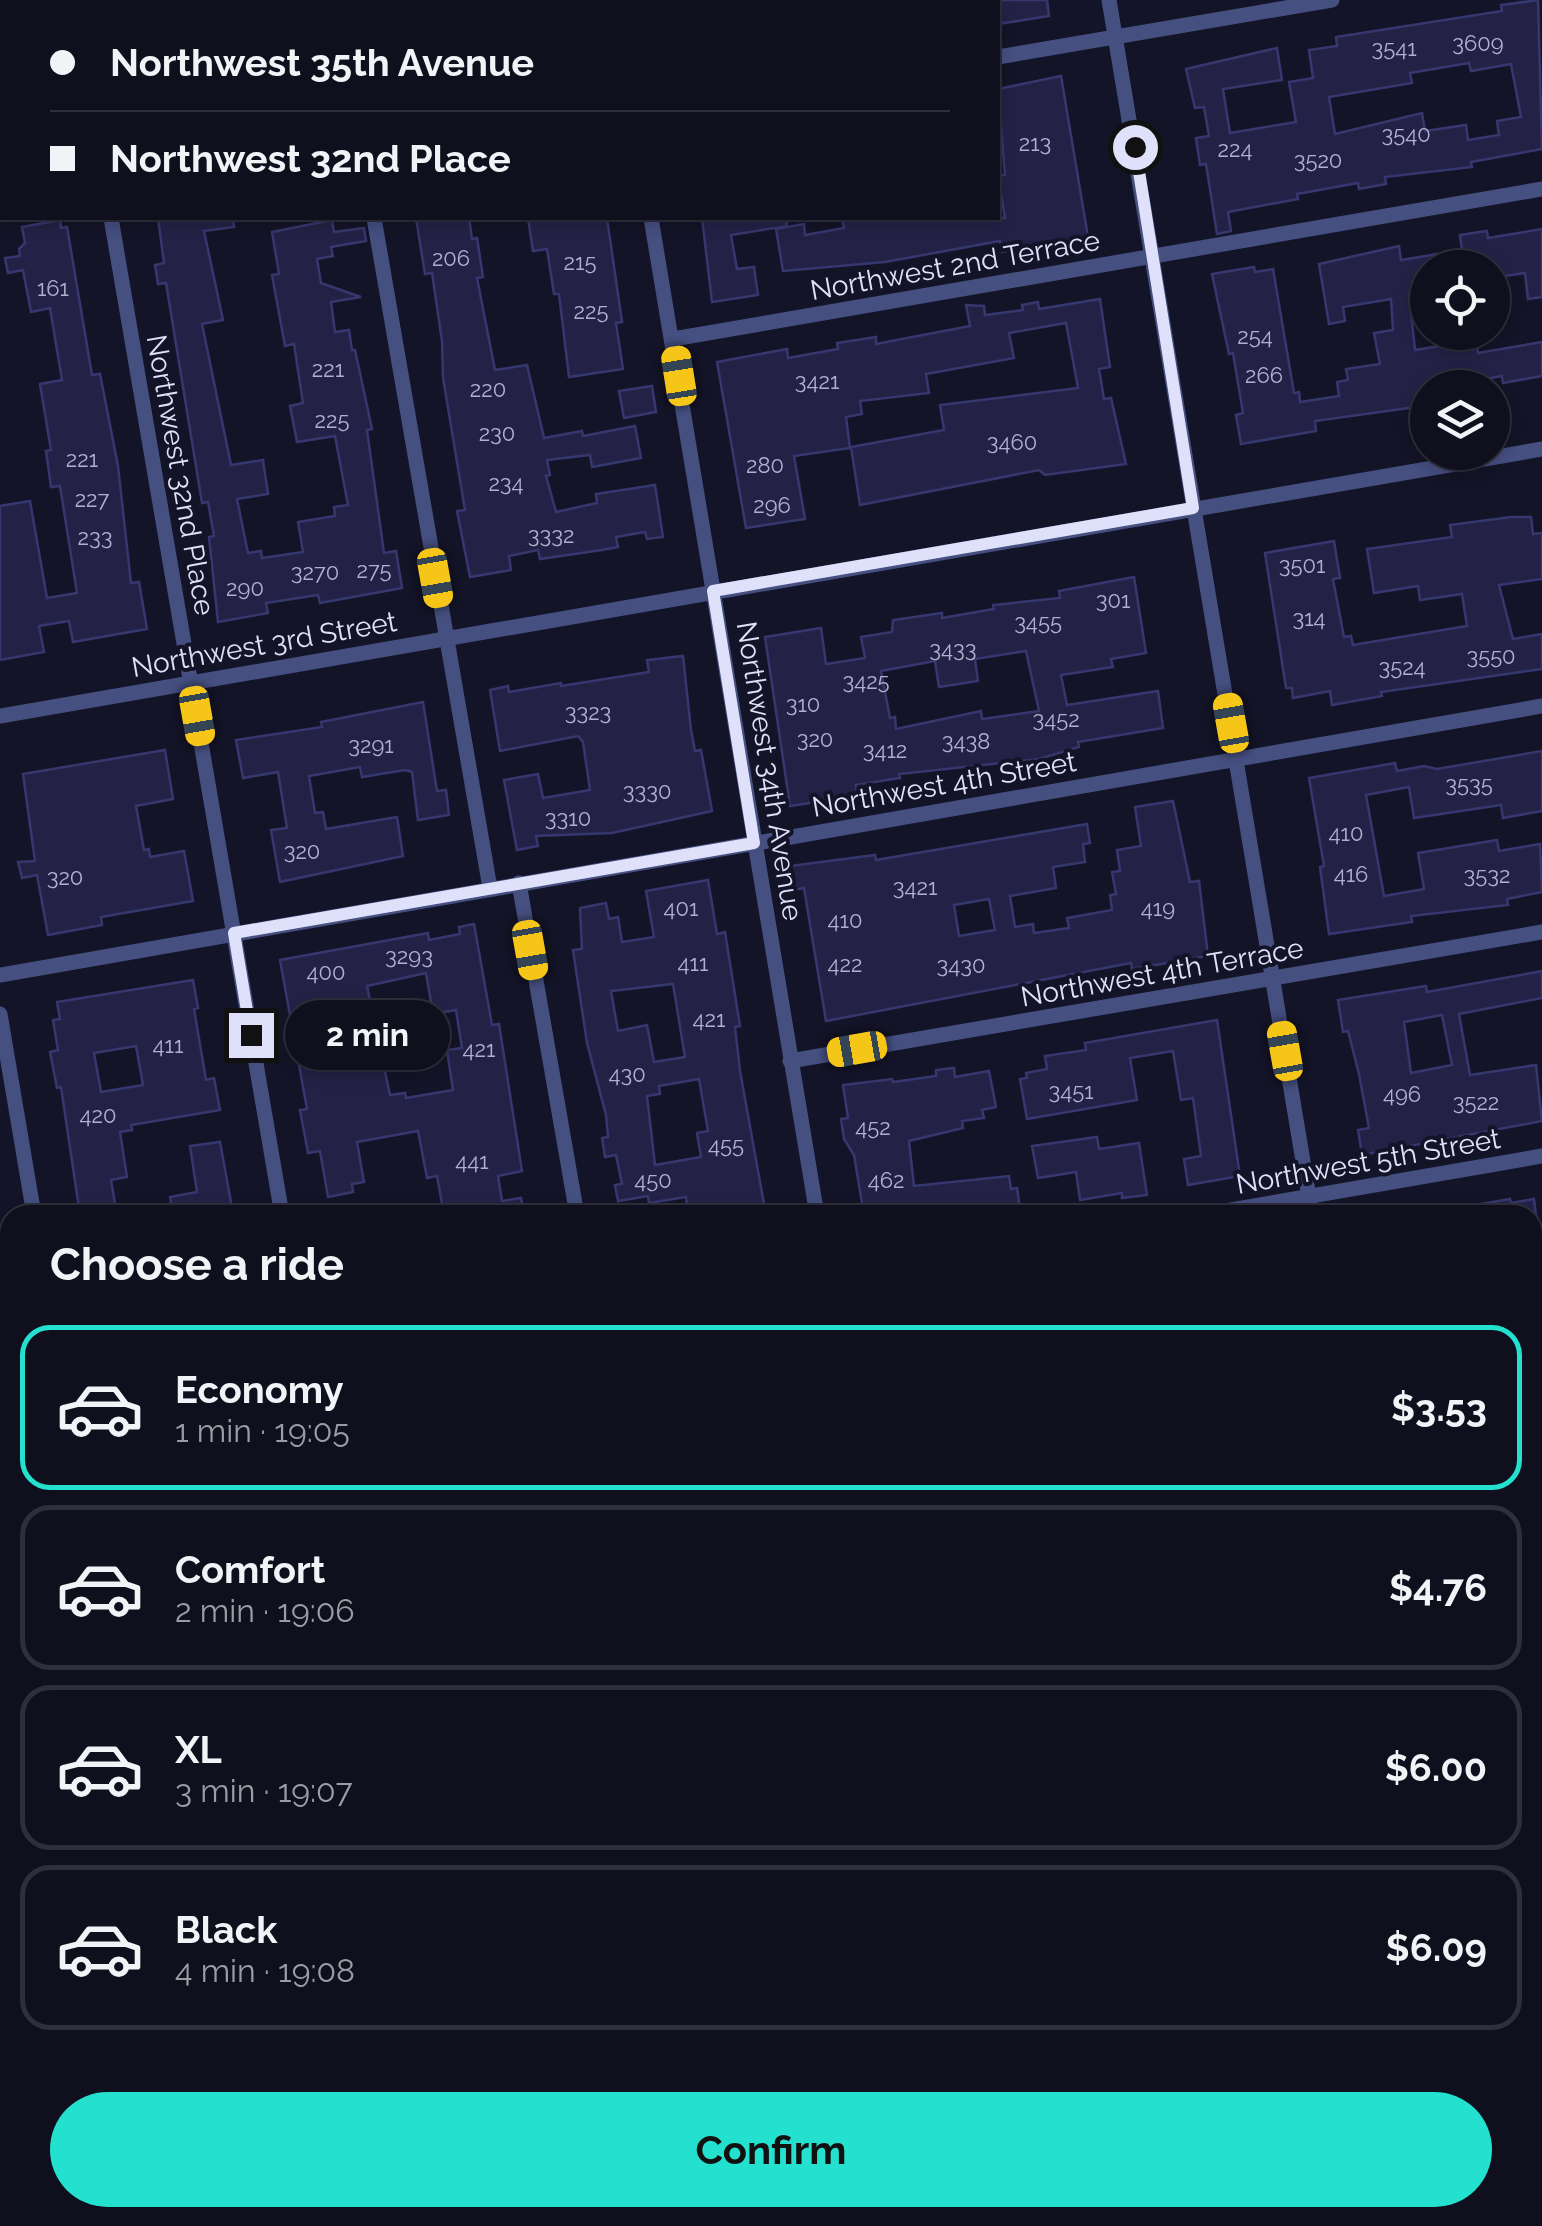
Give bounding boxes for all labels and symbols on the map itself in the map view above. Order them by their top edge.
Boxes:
house number: 3609 [1452,30,1504,56]
house number: 3541 [1371,35,1417,61]
house number: 3540 [1381,121,1431,147]
route start [1113,125,1158,170]
house number: 213 [1019,130,1051,156]
house number: 224 [1218,136,1252,162]
house number: 3520 [1294,147,1342,173]
street label: Northwest 2nd Terrace [808,224,1102,307]
house number: 206 [432,245,470,271]
house number: 215 [564,249,596,275]
house number: 161 [37,275,69,301]
house number: 225 [574,298,608,324]
house number: 254 [1237,323,1273,349]
street label: Northwest 32nd Place [140,332,221,618]
car [659,344,699,408]
house number: 221 [312,356,344,382]
house number: 266 [1245,362,1283,388]
house number: 3421 [795,368,839,394]
house number: 220 [470,376,506,402]
house number: 225 [315,407,349,433]
house number: 230 [479,420,515,446]
house number: 3460 [987,429,1037,455]
house number: 221 [66,446,98,472]
house number: 280 [746,452,784,478]
house number: 234 [488,470,524,496]
house number: 227 [75,486,110,512]
house number: 296 [753,492,791,518]
house number: 3332 [528,522,574,548]
house number: 233 [78,524,112,550]
car [415,546,455,610]
house number: 3501 [1279,552,1325,578]
house number: 275 [357,557,391,583]
house number: 3270 [291,559,339,585]
house number: 290 [226,575,264,601]
house number: 301 [1096,587,1130,613]
street label: Northwest 3rd Street [129,605,400,684]
house number: 314 [1292,605,1326,631]
house number: 3455 [1014,609,1062,635]
street label: Northwest 34th Avenue [730,619,809,923]
house number: 3433 [929,636,977,662]
house number: 3550 [1466,643,1516,669]
house number: 3524 [1378,654,1426,680]
house number: 3425 [842,668,890,694]
car [177,684,217,748]
house number: 310 [786,691,820,717]
car [1211,691,1251,755]
house number: 3323 [565,699,611,725]
house number: 3452 [1032,706,1080,732]
house number: 320 [797,726,833,752]
house number: 3438 [942,728,990,754]
house number: 3291 [348,732,394,758]
house number: 3412 [863,737,907,763]
street label: Northwest 4th Street [809,745,1079,824]
house number: 3535 [1445,771,1493,797]
house number: 3330 [623,778,671,804]
house number: 3310 [545,805,591,831]
house number: 410 [1329,820,1363,846]
house number: 320 [284,838,320,864]
house number: 416 [1334,861,1368,887]
house number: 3532 [1464,862,1510,888]
house number: 320 [47,864,83,890]
house number: 3421 [893,874,937,900]
house number: 401 [664,895,698,921]
house number: 419 [1141,895,1175,921]
house number: 410 [828,907,862,933]
car [510,918,550,982]
street label: Northwest 4th Terrace [1018,931,1306,1014]
house number: 3293 [385,943,433,969]
house number: 411 [678,950,708,976]
house number: 422 [828,951,862,977]
house number: 3430 [937,952,985,978]
house number: 400 [307,959,345,985]
callout: 2 min [286,1000,451,1070]
house number: 421 [693,1006,725,1032]
route end [229,1013,274,1058]
car [1265,1019,1305,1083]
car [825,1029,889,1069]
house number: 411 [153,1032,183,1058]
house number: 421 [463,1036,495,1062]
house number: 430 [608,1061,646,1087]
house number: 3451 [1048,1078,1094,1104]
house number: 496 [1383,1081,1421,1107]
house number: 3522 [1453,1089,1499,1115]
house number: 420 [80,1102,116,1128]
house number: 452 [855,1114,891,1140]
street label: Northwest 5th Street [1233,1122,1503,1201]
house number: 455 [708,1132,744,1158]
house number: 441 [455,1148,489,1174]
house number: 450 [634,1167,672,1193]
house number: 462 [868,1167,904,1193]

